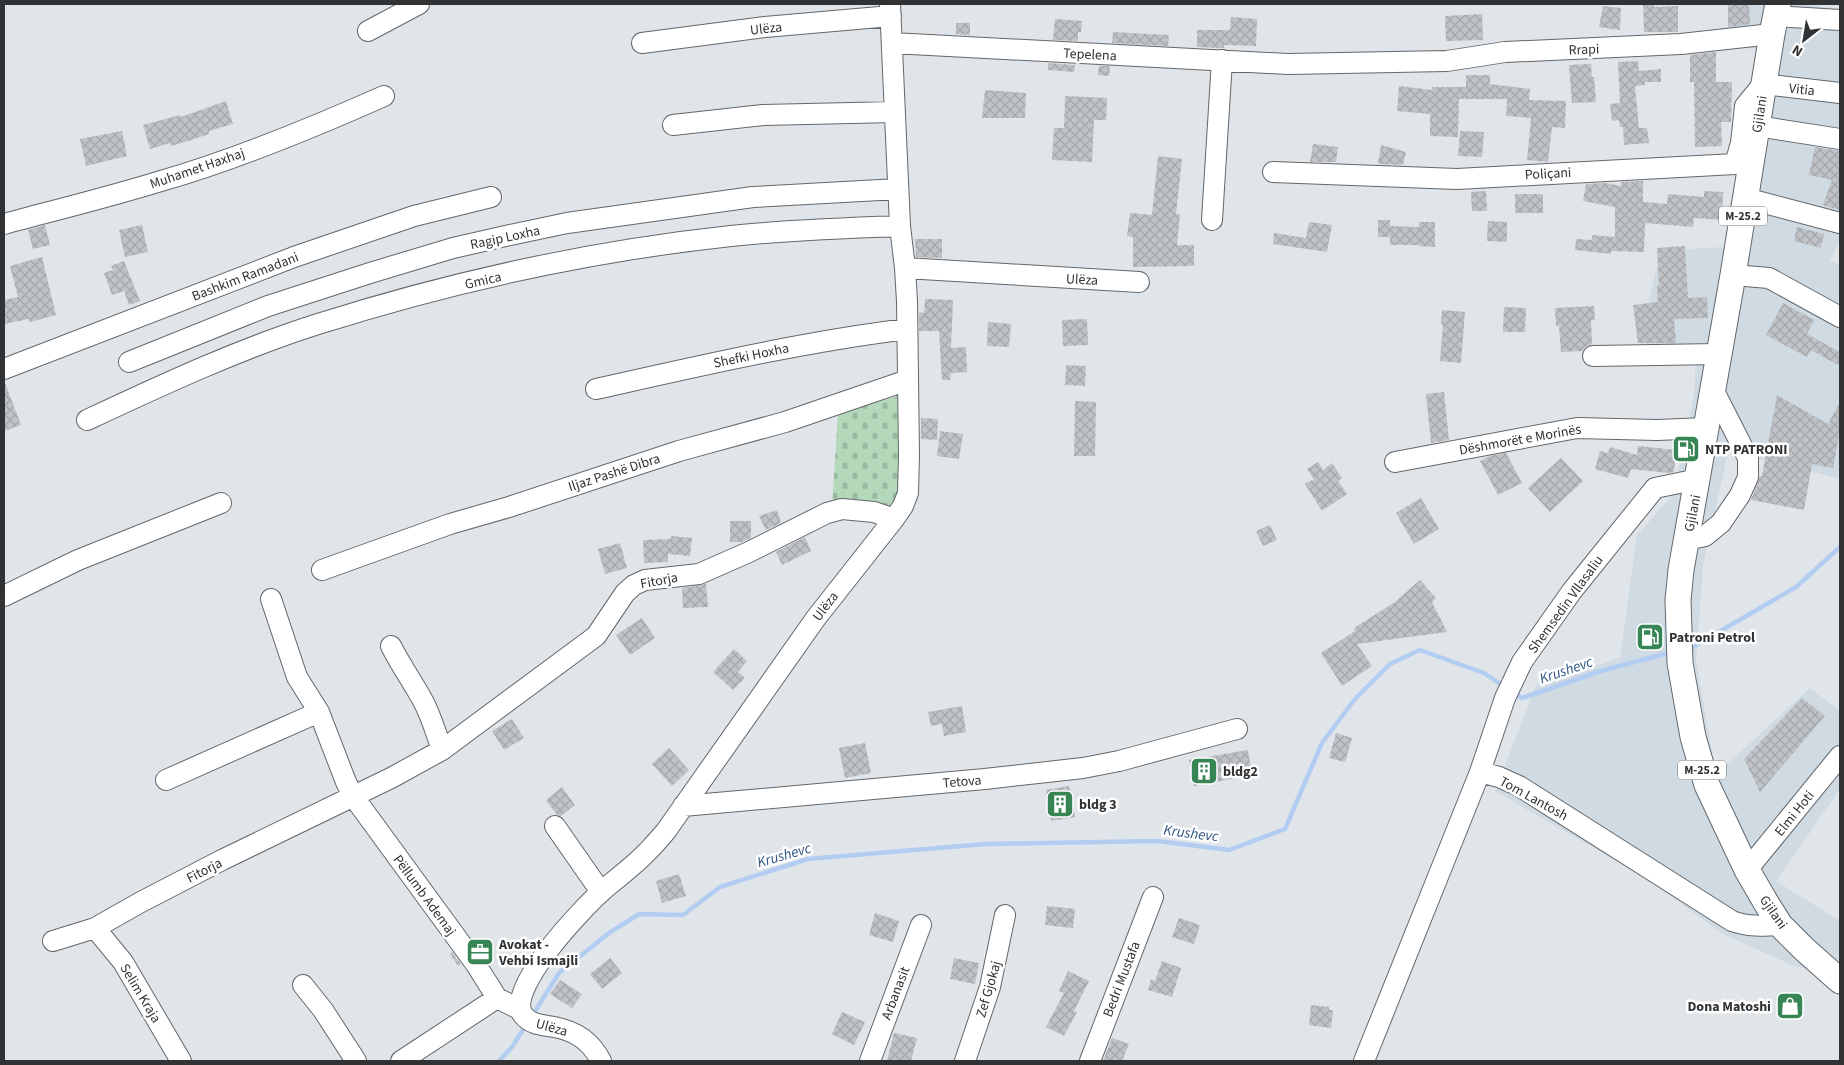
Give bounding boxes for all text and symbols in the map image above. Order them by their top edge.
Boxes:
north arrow [1779,15,1829,65]
street label: Ulëza [749,17,783,41]
street label: Rrapi [1568,39,1600,61]
text: N [1789,39,1807,61]
street label: Tepelena [1063,44,1117,66]
street label: Vitia [1788,79,1816,101]
street label: Gjilani [1747,94,1773,134]
street label: Muhamet Haxhaj [147,143,247,195]
street label: Poliçani [1524,163,1572,185]
road number: M-25.2 [1719,207,1767,226]
street label: Ragip Loxha [468,221,542,255]
street label: Bashkim Ramadani [189,247,302,307]
street label: Gmica [463,267,504,295]
street label: Ulëza [1065,269,1099,291]
street label: Shefki Hoxha [712,338,791,374]
street label: Dëshmorët e Morinës [1458,419,1583,461]
fuel station icon: NTP PATRONI [1671,434,1701,464]
place label: NTP PATRONI [1705,440,1787,460]
street label: Iljaz Pashë Dibra [566,449,663,497]
street label: Gjilani [1680,493,1706,533]
street label: Shemsedin Vllasaliu [1523,551,1608,658]
street label: Fitorja [639,568,680,594]
street label: Ulëza [808,588,843,625]
fuel station icon: Patroni Petrol [1635,622,1665,652]
place label: Patroni Petrol [1669,628,1755,648]
water label: Krushevc [1537,651,1596,689]
building icon: bldg2 [1189,756,1219,786]
road number: M-25.2 [1678,760,1726,780]
place label: bldg2 [1223,762,1258,782]
street label: Tetova [942,770,982,794]
street label: Tom Lantosh [1496,772,1571,826]
street label: Elmi Hoti [1770,787,1819,841]
building icon: bldg 3 [1045,789,1075,819]
place label: bldg 3 [1079,795,1117,815]
water label: Krushevc [1162,820,1220,847]
water label: Krushevc [755,838,814,873]
street label: Pëllumb Ademaj [388,851,460,940]
street label: Fitorja [183,853,226,888]
street label: Gjilani [1754,892,1792,934]
place label: Avokat - Vehbi Ismajli [498,935,578,971]
office icon: Avokat - Vehbi Ismajli [465,937,495,967]
street label: Bedri Mustafa [1098,939,1146,1020]
street label: Zef Gjokaj [971,959,1007,1020]
street label: Selim Kraja [115,960,166,1027]
street label: Arbanasit [877,963,915,1023]
shop icon: Dona Matoshi [1775,991,1805,1021]
place label: Dona Matoshi [1687,997,1771,1017]
street label: Ulëza [533,1014,570,1042]

